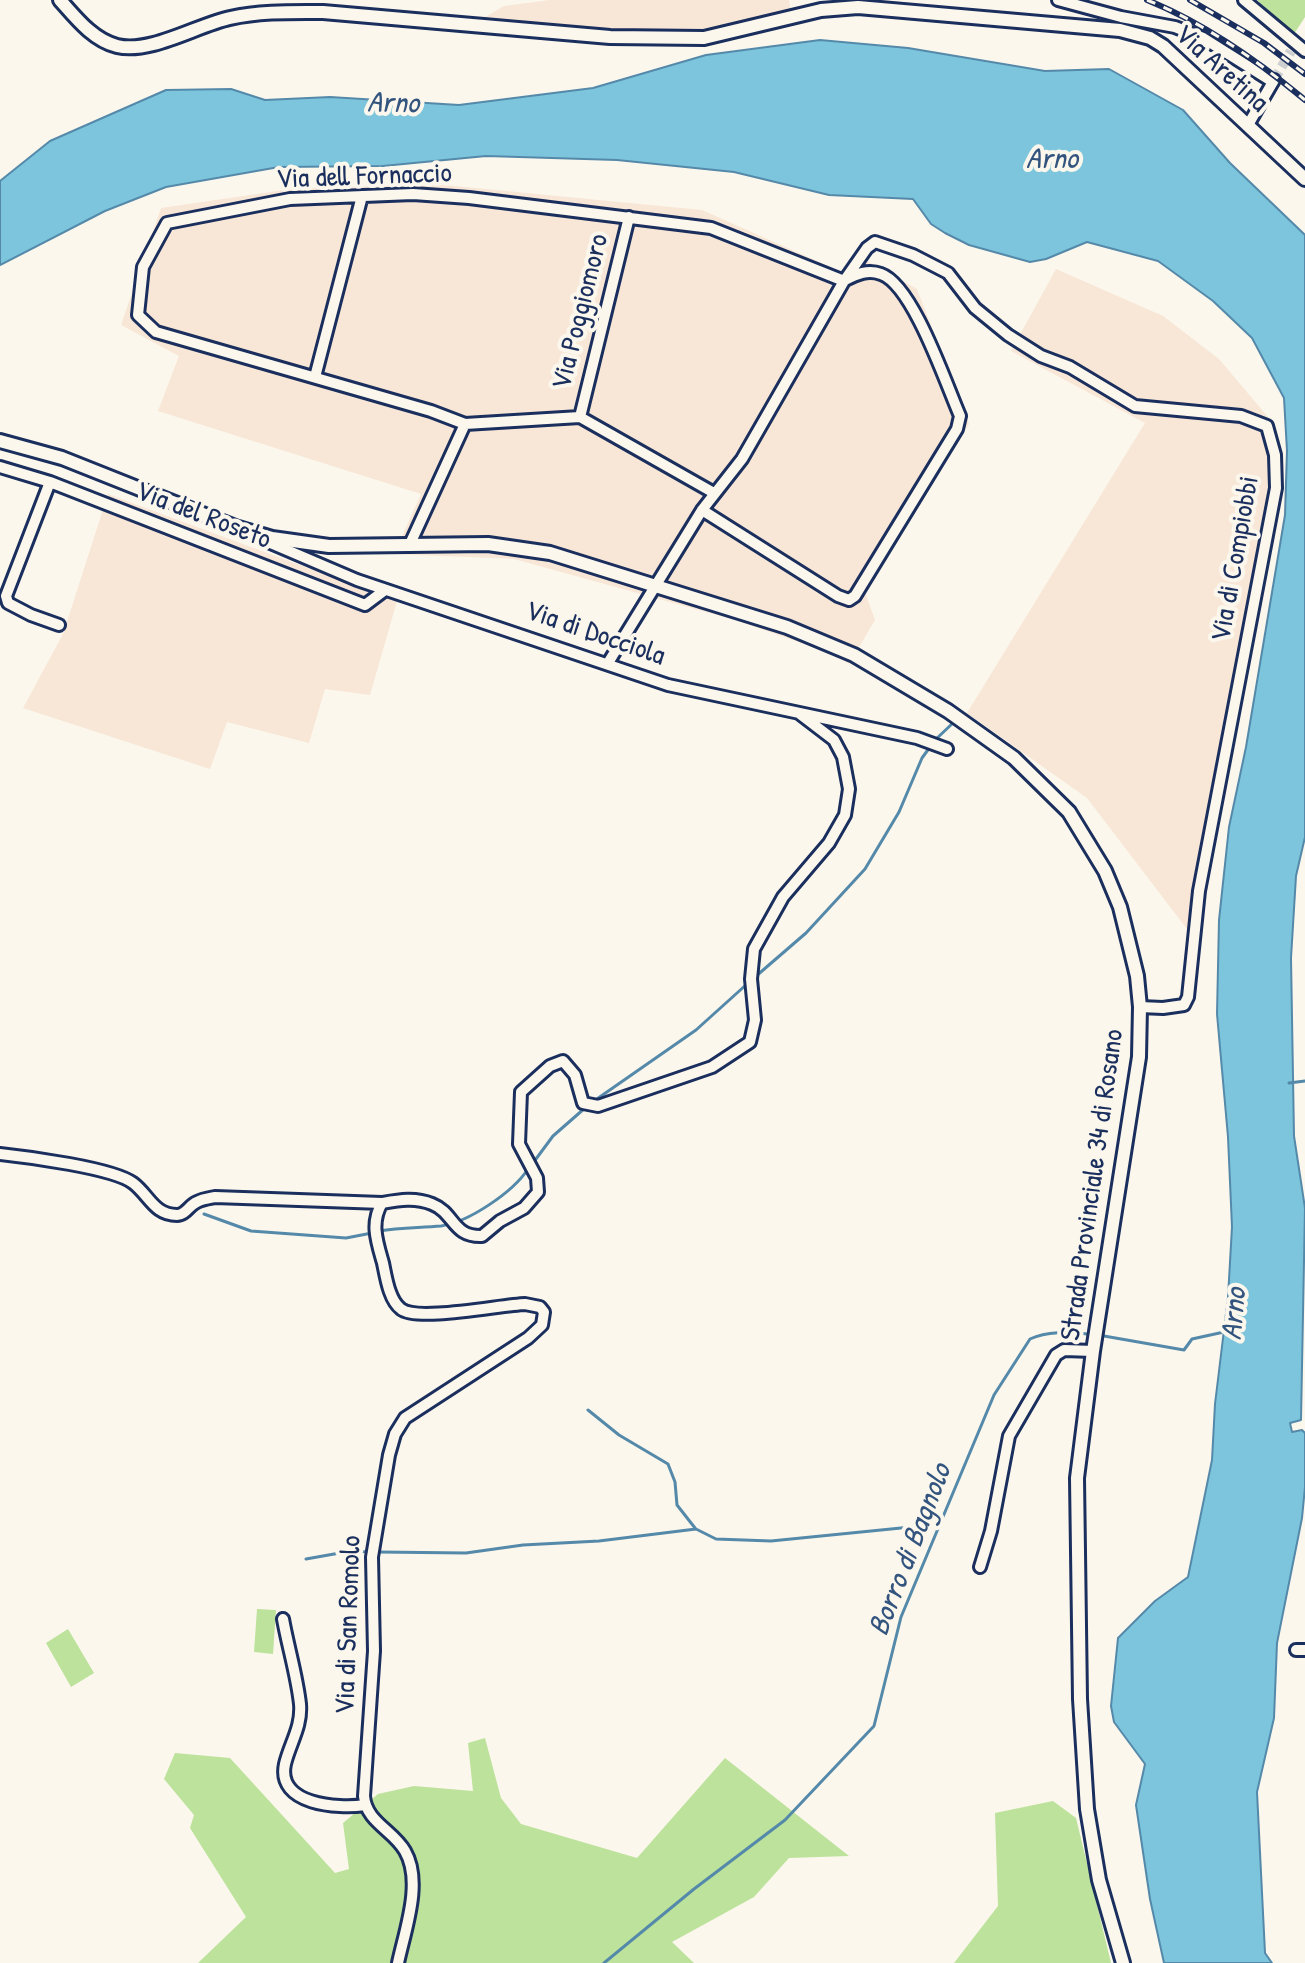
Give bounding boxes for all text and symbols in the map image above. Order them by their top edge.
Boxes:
street label: Via Aretina [1167,18,1275,120]
water label: Arno [367,86,419,122]
water label: Arno [1026,142,1078,178]
street label: Via dell Fornaccio [276,157,452,197]
street label: Via Poggiomoro [545,231,617,393]
street label: Via di Compiobbi [1205,474,1267,644]
street label: Via del Roseto [131,475,275,557]
street label: Via di Docciola [521,594,669,674]
street label: Strada Provinciale 34 di Rosano [1055,1027,1131,1343]
water label: Arno [1215,1287,1255,1341]
water label: Borro di Bagnolo [862,1459,960,1641]
street label: Via di San Romolo [329,1535,369,1715]

